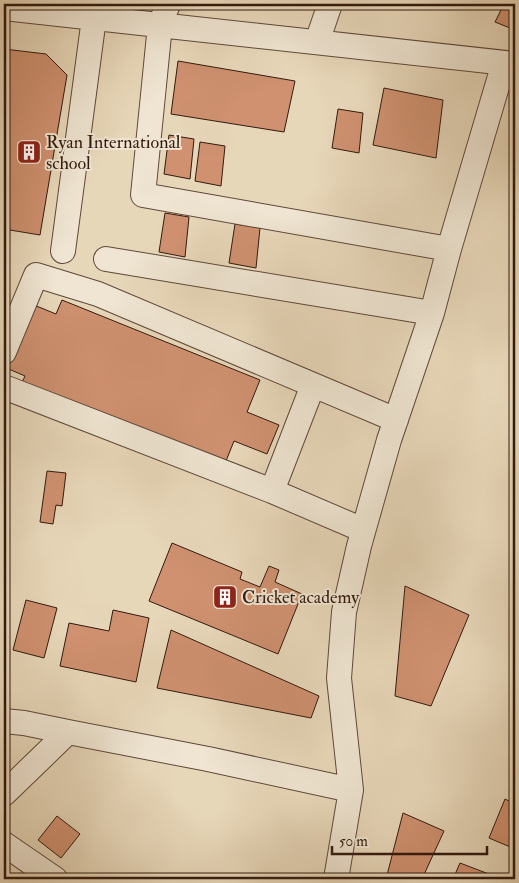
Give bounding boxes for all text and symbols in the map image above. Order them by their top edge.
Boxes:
place label: Ryan International school [46,131,181,175]
building icon: Ryan International school [16,139,42,165]
building icon: Cricket academy [212,584,238,610]
place label: Cricket academy [242,586,360,609]
scale bar [332,823,486,855]
text: 50 m [339,832,368,851]

